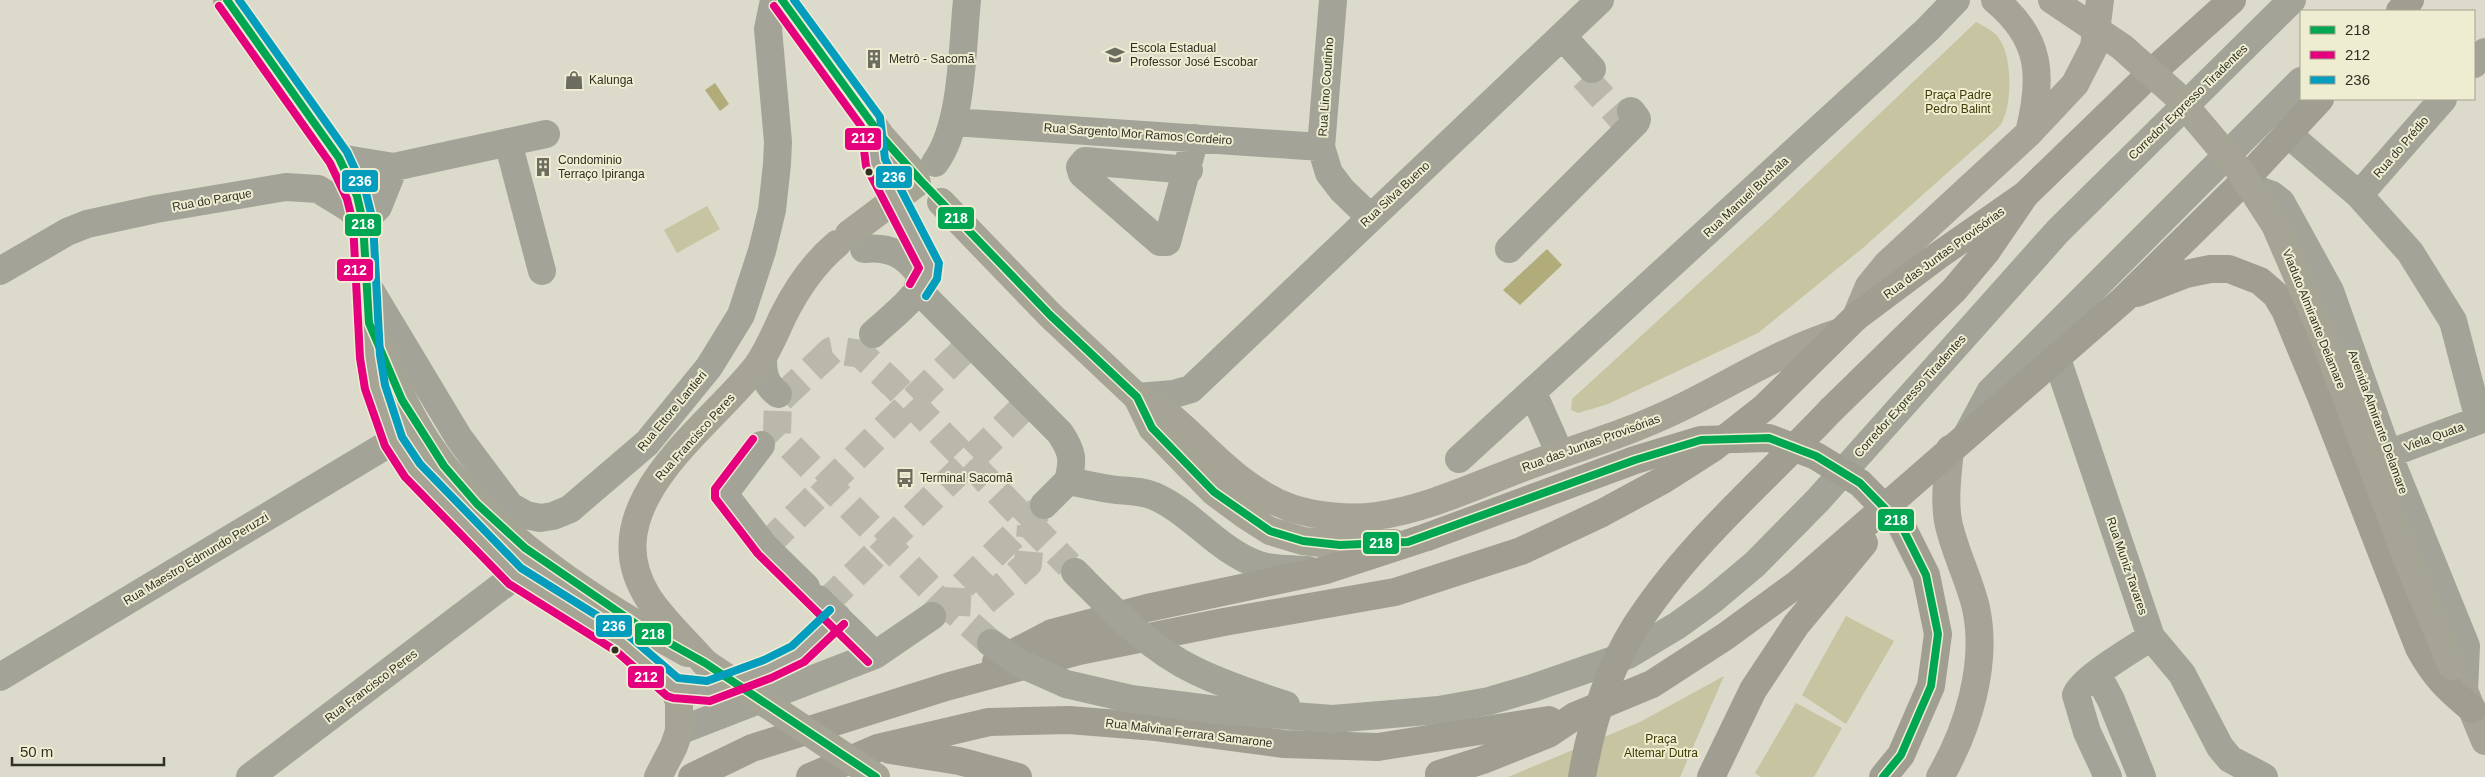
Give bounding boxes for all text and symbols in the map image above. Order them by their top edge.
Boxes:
legend [2300,10,2475,100]
text: 218 [2345,21,2370,38]
street label: Rua Lino Coutinho [1316,37,1336,137]
place label: Escola Estadual Professor José Escobar [1130,41,1257,69]
street label: Corredor Expresso Tiradentes [2126,41,2250,163]
school or university icon: Escola Estadual Professor José Escobar [1104,44,1126,66]
text: 212 [2345,46,2370,63]
building icon: Metrô - Sacomã [863,48,885,70]
place label: Metrô - Sacomã [889,52,975,66]
shop icon: Kalunga [563,69,585,91]
text: 236 [2345,71,2370,88]
place label: Kalunga [589,73,633,87]
park label: Praça Padre Pedro Balint [1925,88,1992,116]
street label: Rua do Prédio [2371,113,2432,181]
street label: Rua Sargento Mor Ramos Cordeiro [1043,120,1233,148]
line badge: 212 [844,127,882,151]
text: 212 [851,130,875,146]
place label: Condominio Terraço Ipiranga [558,153,645,181]
street label: Rua Manuel Buchala [1700,154,1792,240]
building icon: Condominio Terraço Ipiranga [532,156,554,178]
street label: Rua Silva Bueno [1358,158,1433,230]
line badge: 236 [875,165,913,189]
unlabelled marker [864,167,874,177]
line badge: 236 [341,169,379,193]
text: 236 [882,169,906,185]
text: 236 [348,173,372,189]
street label: Rua do Parque [171,186,253,214]
street label: Rua das Juntas Provisórias [1881,204,2007,302]
line badge: 218 [937,206,975,230]
text: 218 [944,210,968,226]
line badge: 218 [344,213,382,237]
text: 218 [351,216,375,232]
street label: Viaduto Almirante Delamare [2280,247,2349,391]
line badge: 212 [336,258,374,282]
text: 212 [343,262,367,278]
street label: Corredor Expresso Tiradentes [1851,332,1969,460]
street label: Avenida Almirante Delamare [2345,348,2411,496]
street label: Rua Ettore Lantieri [634,368,710,454]
street label: Rua Francisco Peres [652,391,738,483]
street label: Rua das Juntas Provisórias [1520,411,1662,475]
street label: Viela Quata [2402,420,2466,454]
bus stop icon: Terminal Sacomã [894,467,916,489]
place label: Terminal Sacomã [920,471,1013,485]
line badge: 218 [1877,508,1915,532]
street label: Rua Maestro Edmundo Peruzzi [121,510,271,608]
text: 218 [1884,512,1908,528]
street label: Rua Muniz Tavares [2104,515,2150,617]
line badge: 218 [1362,531,1400,555]
text: 218 [1369,535,1393,551]
line badge: 236 [595,614,633,638]
text: 236 [602,618,626,634]
line badge: 218 [634,622,672,646]
text: 218 [641,626,665,642]
unlabelled marker [610,645,620,655]
street label: Rua Francisco Peres [322,647,420,725]
line badge: 212 [627,665,665,689]
text: 212 [634,669,658,685]
street label: Rua Malvina Ferrara Samarone [1105,716,1274,750]
park label: Praça Altemar Dutra [1624,732,1698,760]
scale bar [12,734,165,766]
text: 50 m [20,743,53,760]

